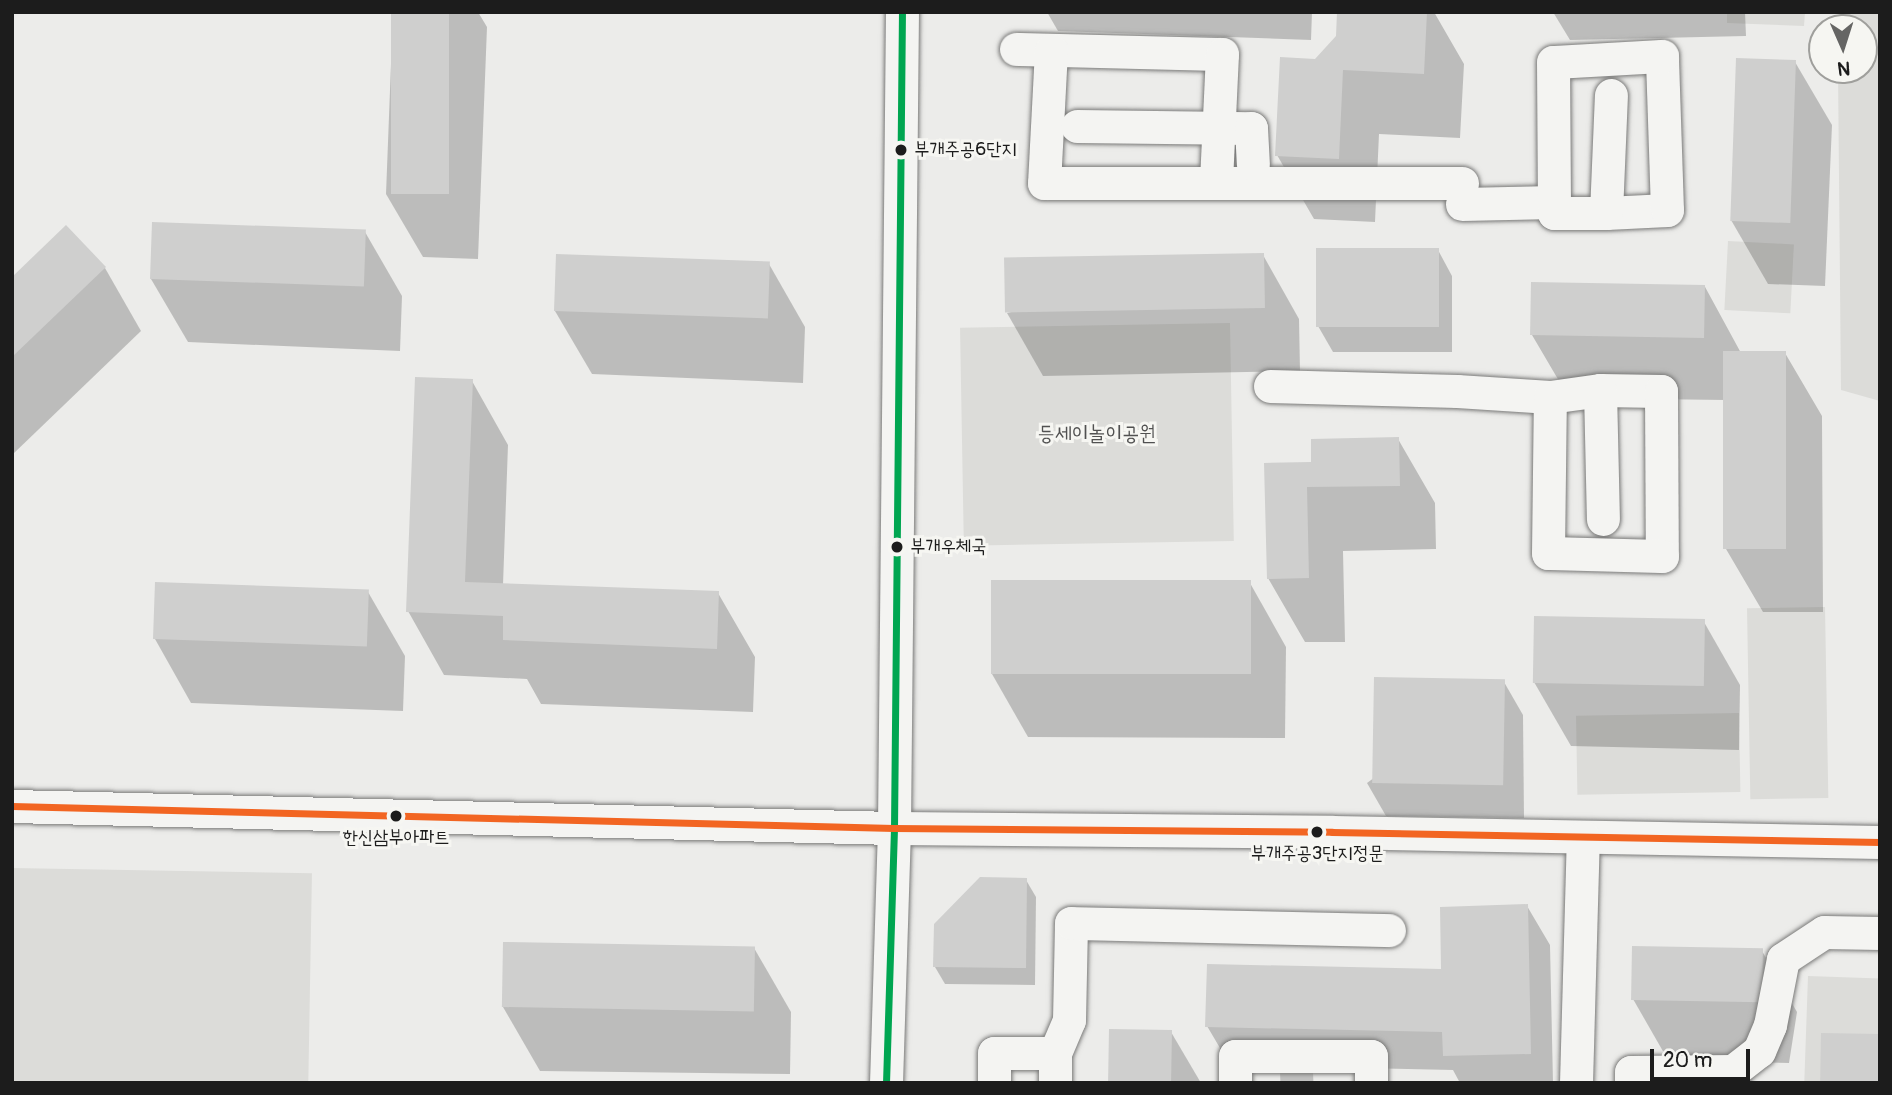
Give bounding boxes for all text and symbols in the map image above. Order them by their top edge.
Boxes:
north arrow [1808,14,1878,84]
text: N [1837,56,1851,80]
place label: 부개주공6단지 [914,139,1017,161]
marker: 부개주공6단지 [894,143,908,157]
park label: 등세이놀이공원 [1038,421,1156,447]
place label: 부개우체국 [910,536,986,558]
marker: 부개우체국 [890,540,904,554]
marker: 한신삼부아파트 [389,809,403,823]
marker: 부개주공3단지정문 [1310,825,1324,839]
place label: 한신삼부아파트 [342,827,450,849]
place label: 부개주공3단지정문 [1251,843,1383,865]
scale bar [1654,1036,1754,1080]
text: 20 m [1663,1047,1712,1074]

